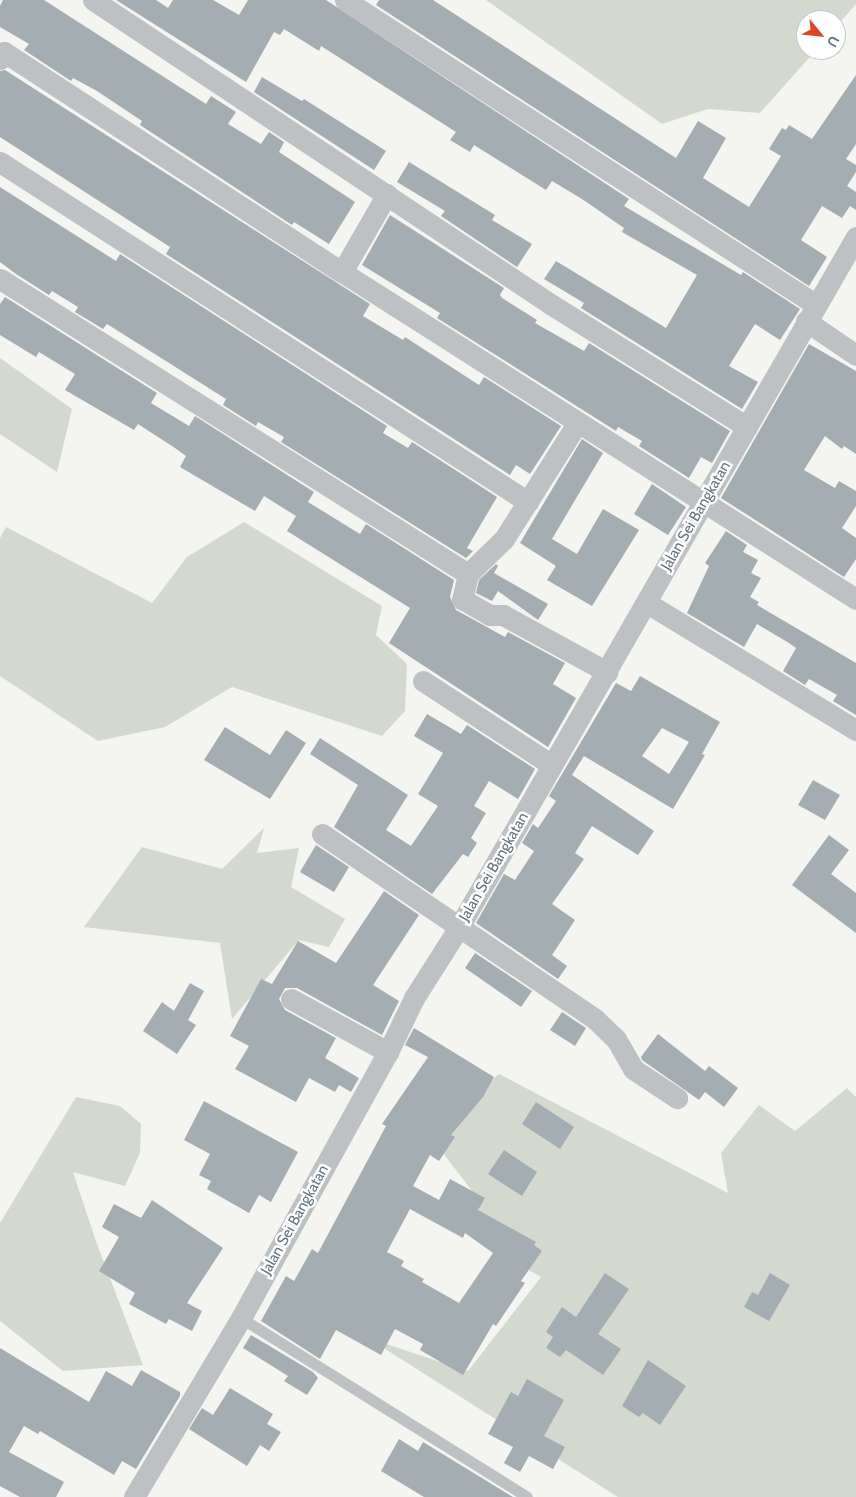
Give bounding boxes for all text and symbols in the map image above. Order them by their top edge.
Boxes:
north arrow [796,10,846,60]
text: U [823,33,844,50]
street label: Jalan Sei Bangkatan [658,458,734,574]
street label: Jalan Sei Bangkatan [456,809,532,925]
street label: Jalan Sei Bangkatan [257,1162,333,1278]

